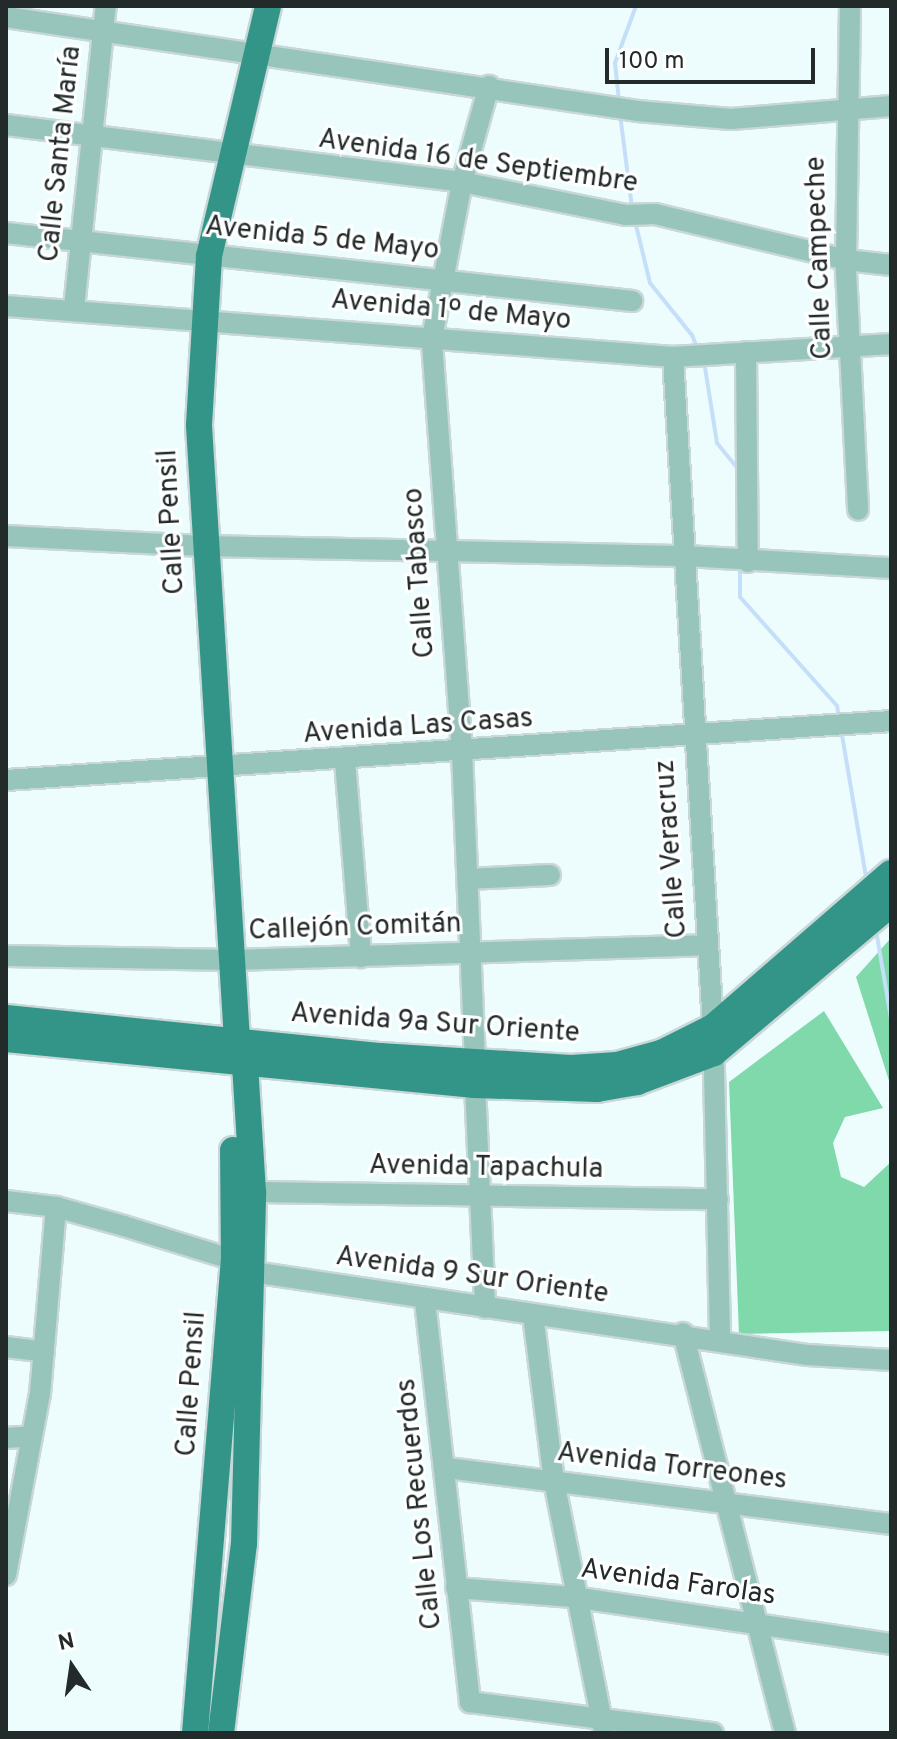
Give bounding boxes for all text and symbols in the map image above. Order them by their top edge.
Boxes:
scale bar [609,32,819,82]
street label: Calle Santa María [33,44,89,264]
text: 100 m [619,47,685,77]
street label: Avenida 16 de Septiembre [316,123,640,201]
street label: Calle Campeche [800,156,840,360]
street label: Avenida 5 de Mayo [203,210,441,268]
street label: Avenida 1º de Mayo [329,284,573,338]
street label: Calle Pensil [151,448,193,596]
street label: Calle Tabasco [397,486,443,660]
street label: Avenida Las Casas [302,702,534,752]
street label: Calle Veracruz [649,758,695,940]
street label: Callejón Comitán [248,907,462,949]
street label: Avenida 9a Sur Oriente [289,997,581,1051]
street label: Avenida Tapachula [368,1149,604,1187]
street label: Avenida 9 Sur Oriente [333,1240,611,1312]
street label: Calle Pensil [170,1310,214,1458]
street label: Calle Los Recuerdos [390,1377,450,1631]
street label: Avenida Torreones [555,1436,789,1498]
street label: Avenida Farolas [578,1553,778,1613]
north arrow [32,1627,112,1707]
text: N [56,1628,77,1658]

